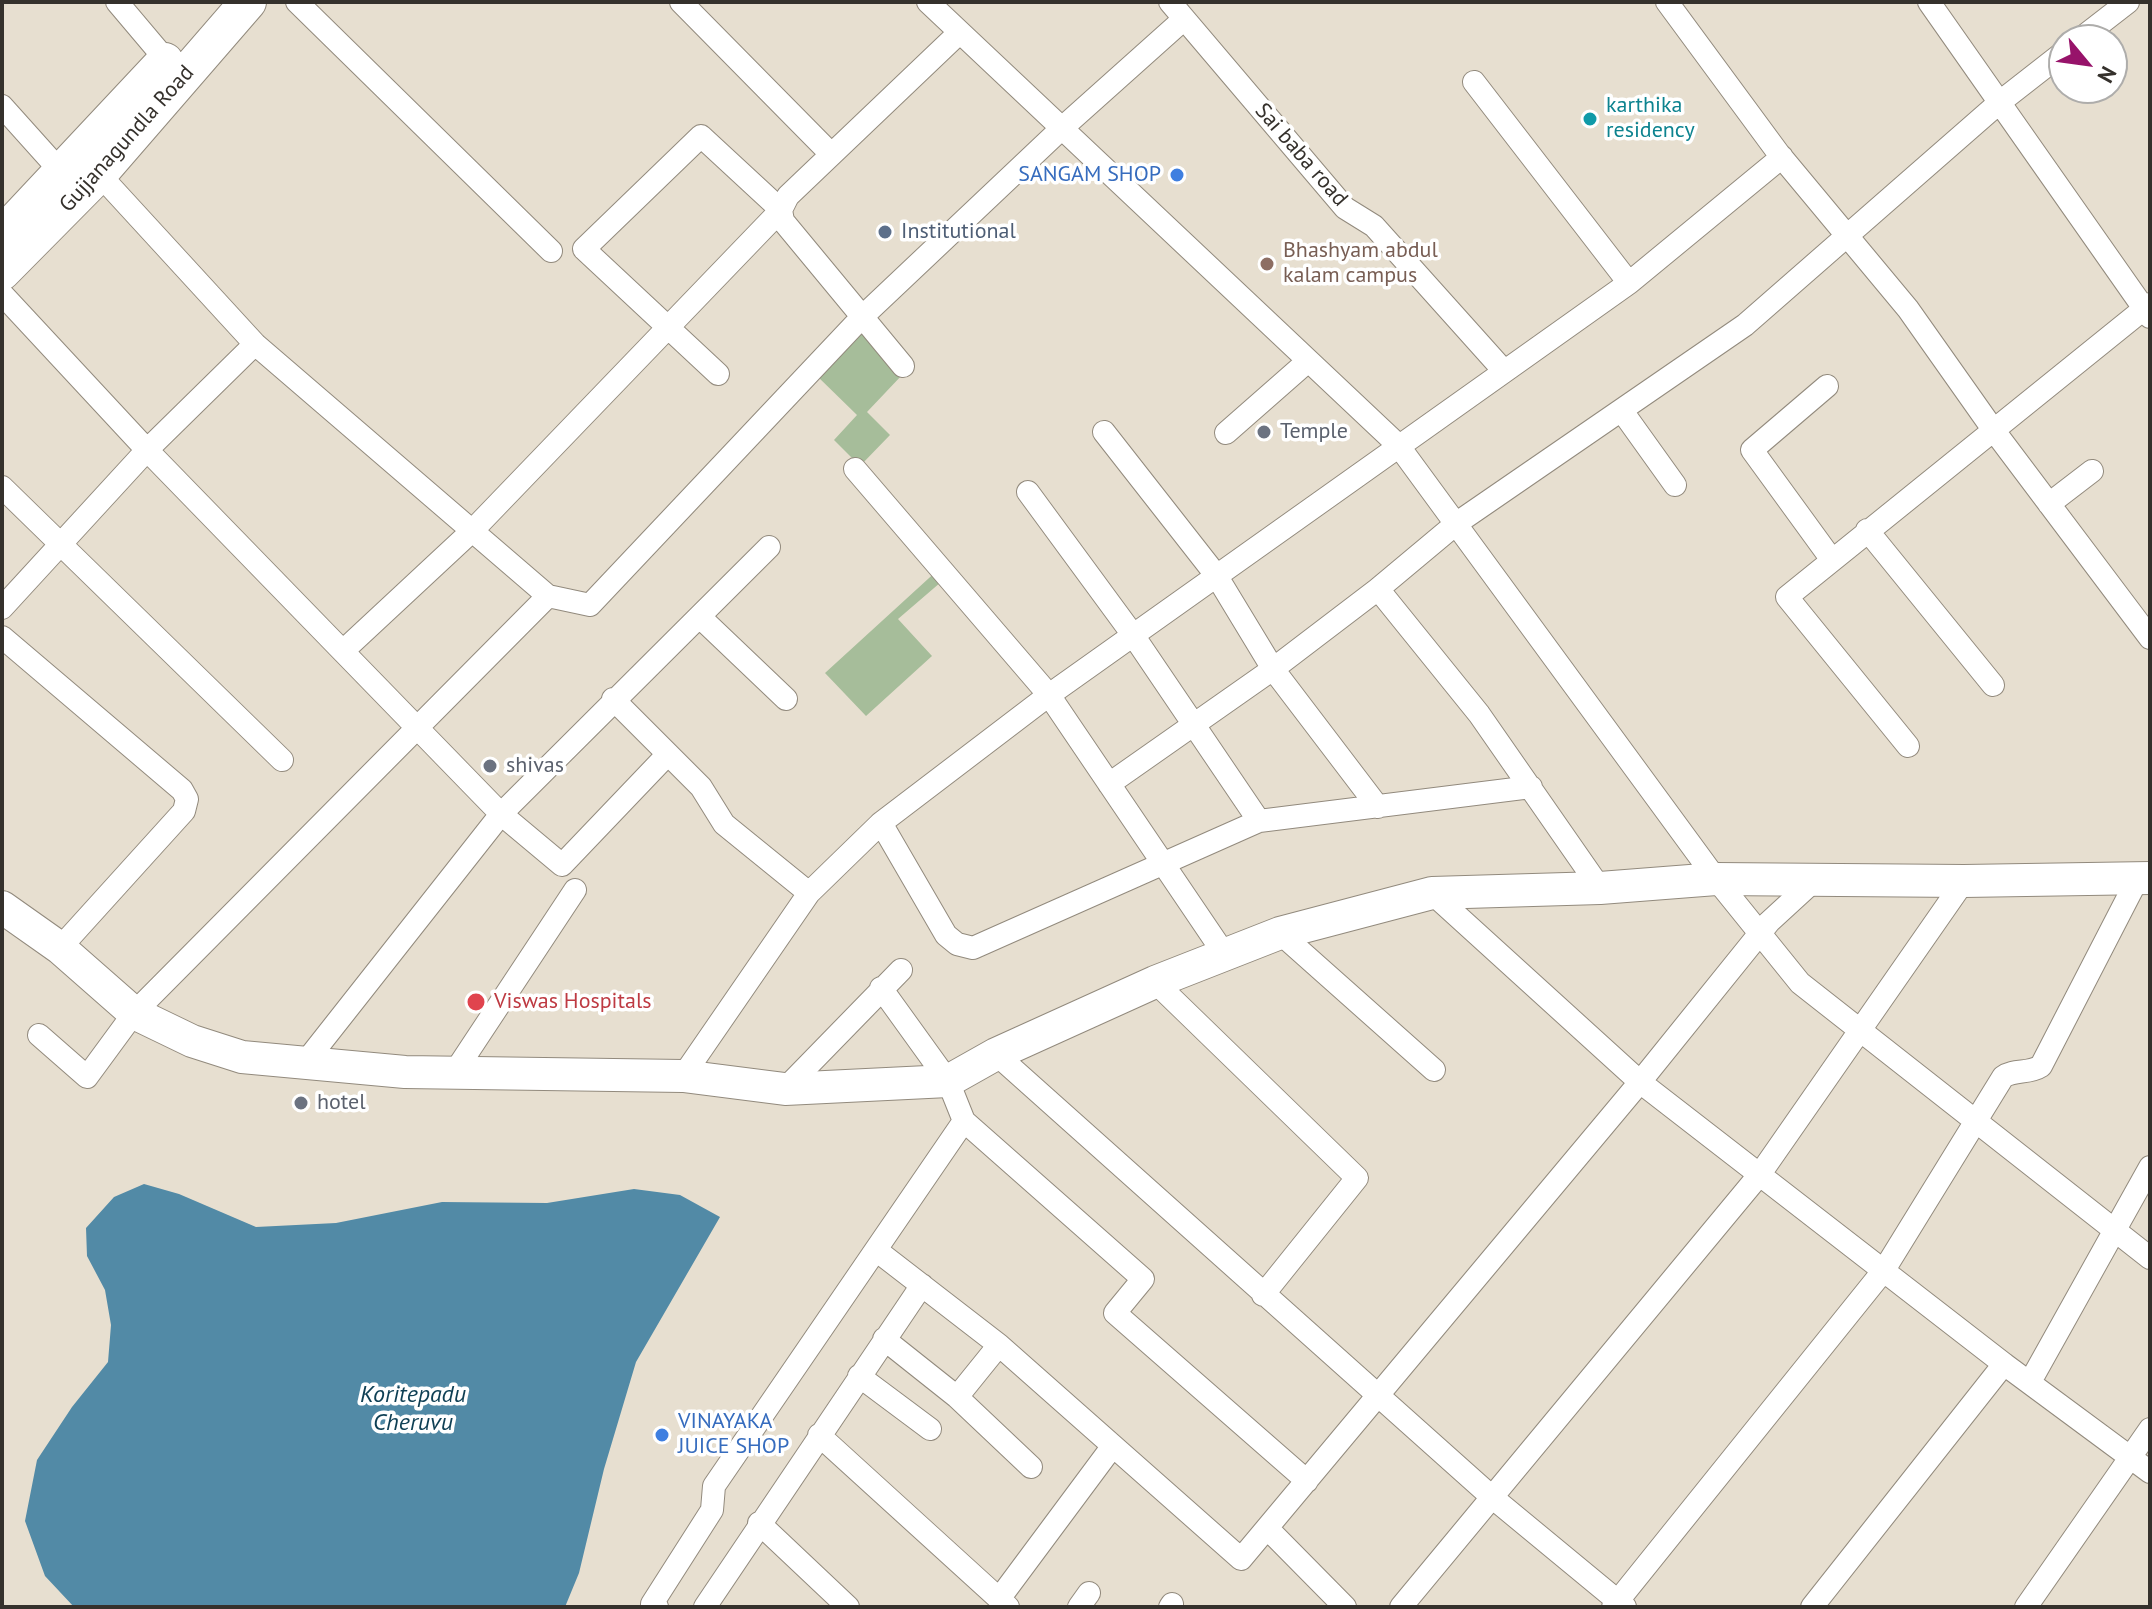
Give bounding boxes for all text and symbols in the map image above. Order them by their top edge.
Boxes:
north arrow [2048,24,2128,104]
street label: Gujjanagundla Road [54,60,200,218]
text: N [2091,62,2123,88]
place label: karthika residency [1606,93,1695,144]
street label: Sai baba road [1249,98,1353,212]
marker: karthika residency [1581,110,1599,128]
place label: SANGAM SHOP [1018,162,1161,188]
marker: SANGAM SHOP [1168,166,1186,184]
place label: Institutional [901,219,1016,245]
marker: Institutional [876,223,894,241]
place label: Bhashyam abdul kalam campus [1283,238,1438,290]
marker: Bhashyam abdul kalam campus [1258,255,1276,273]
place label: Temple [1280,419,1348,445]
marker: Temple [1255,423,1273,441]
place label: shivas [506,753,564,779]
marker: shivas [481,757,499,775]
place label: Viswas Hospitals [494,989,652,1015]
marker: Viswas Hospitals [465,991,487,1013]
place label: hotel [317,1090,366,1116]
marker: hotel [292,1094,310,1112]
water label: Koritepadu Cheruvu [360,1381,466,1437]
place label: VINAYAKA JUICE SHOP [678,1409,789,1460]
marker: VINAYAKA JUICE SHOP [653,1426,671,1444]

